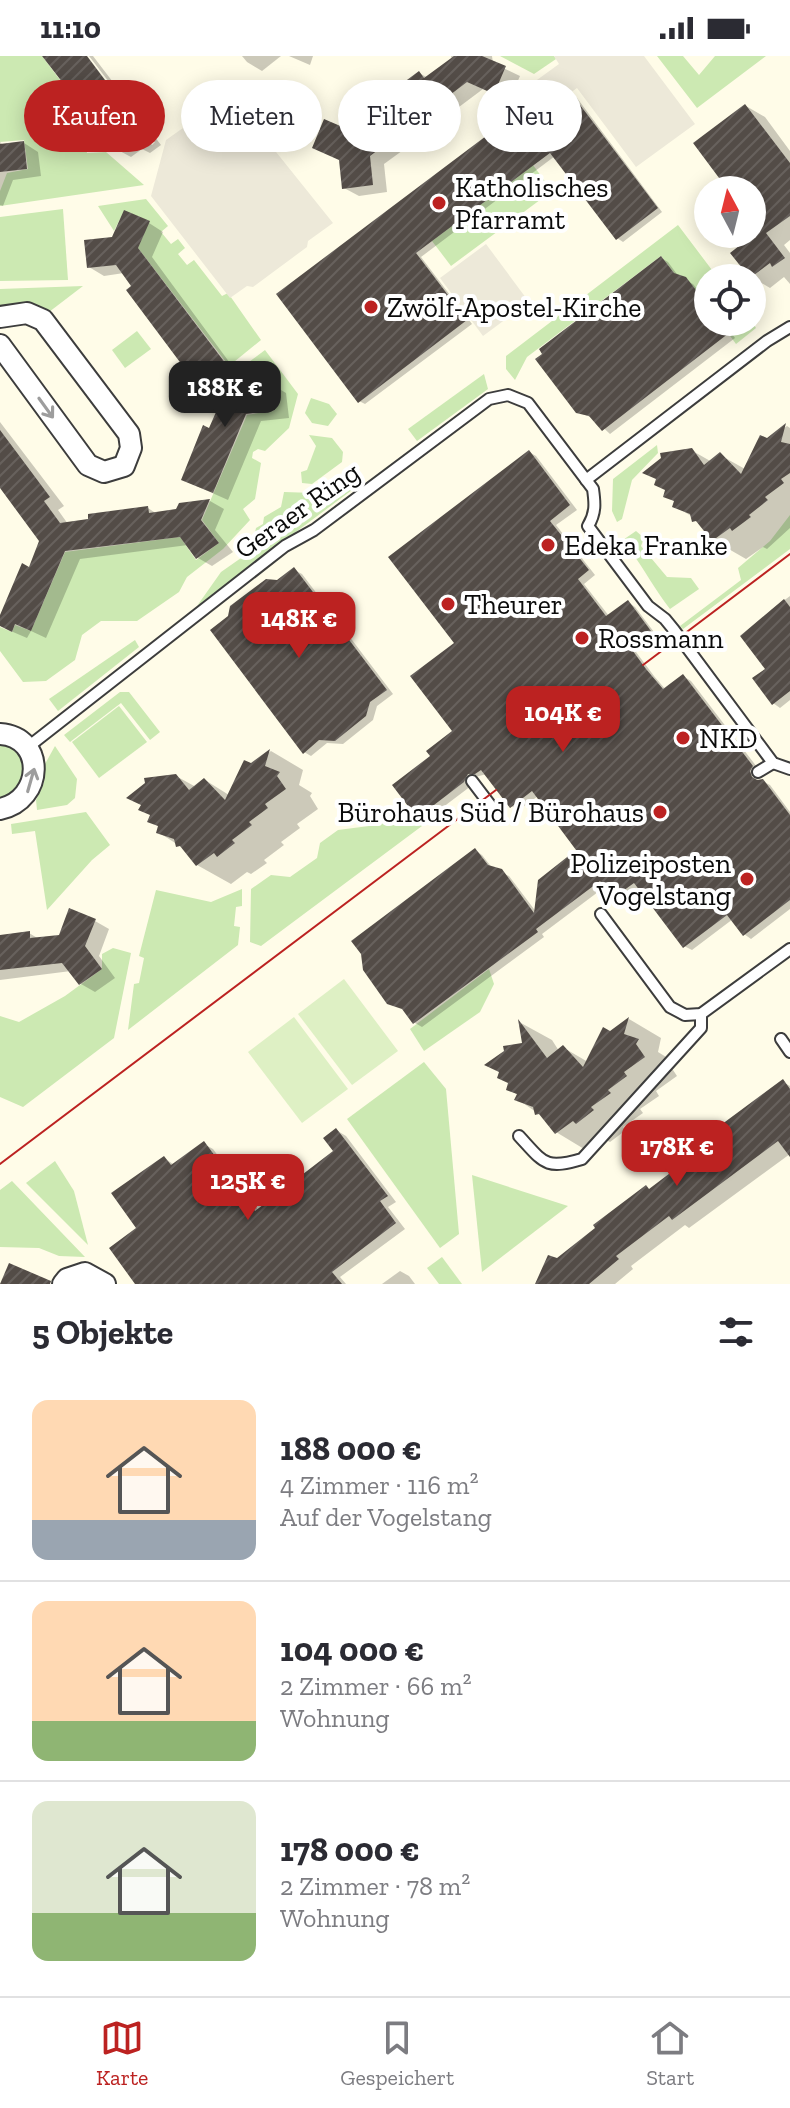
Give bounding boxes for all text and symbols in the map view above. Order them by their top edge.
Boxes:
text: 11:10 [40,10,101,46]
chip: Kaufen [24,80,165,152]
chip: Mieten [181,80,322,152]
chip: Filter [338,80,461,152]
chip: Neu [477,80,582,152]
place label: Katholisches Pfarramt [455,171,609,236]
north arrow [694,176,766,248]
map controls [694,176,766,336]
marker: Katholisches Pfarramt [430,194,448,212]
button: locate [694,264,766,336]
place label: Zwölf-Apostel-Kirche [387,291,641,324]
marker: Zwölf-Apostel-Kirche [362,298,380,316]
pin: 188K € [160,361,290,429]
text: 188K € [187,371,263,403]
one-way arrow [38,397,54,419]
street label: Geraer Ring [228,455,366,566]
place label: Edeka Franke [564,529,728,562]
marker: Edeka Franke [539,536,557,554]
place label: Theurer [464,588,563,621]
pin: 148K € [234,592,364,660]
marker: Theurer [439,595,457,613]
text: 148K € [260,602,338,634]
place label: Rossmann [598,622,724,655]
marker: Rossmann [573,629,591,647]
pin: 104K € [498,686,628,754]
text: 104K € [524,696,602,728]
place label: NKD [699,722,757,755]
marker: NKD [674,729,692,747]
one-way arrow [25,768,39,793]
place label: Bürohaus Süd / Bürohaus [338,796,644,829]
marker: Bürohaus Süd / Bürohaus [651,803,669,821]
place label: Polizeiposten Vogelstang [570,847,731,912]
marker: Polizeiposten Vogelstang [738,870,756,888]
pin: 178K € [612,1120,742,1188]
text: 178K € [640,1130,714,1162]
pin: 125K € [183,1154,313,1222]
text: 125K € [210,1164,286,1196]
icon: filters [714,1310,758,1354]
text: 5 Objekte [32,1312,173,1353]
text: 188 000 € [280,1428,422,1469]
icon: home [96,1432,192,1528]
text: 4 Zimmer · 116 m² [280,1469,478,1501]
text: Auf der Vogelstang [280,1501,492,1533]
text: 104 000 € [280,1629,424,1670]
icon: home [96,1633,192,1729]
text: 2 Zimmer · 66 m² [280,1670,472,1702]
text: Wohnung [280,1702,390,1734]
text: 178 000 € [280,1829,420,1870]
icon: home [96,1833,192,1929]
text: 2 Zimmer · 78 m² [280,1870,470,1902]
text: Wohnung [280,1902,390,1934]
tab: Karte [96,2016,148,2091]
tab: Gespeichert [340,2016,454,2091]
tab: Start [646,2016,694,2091]

